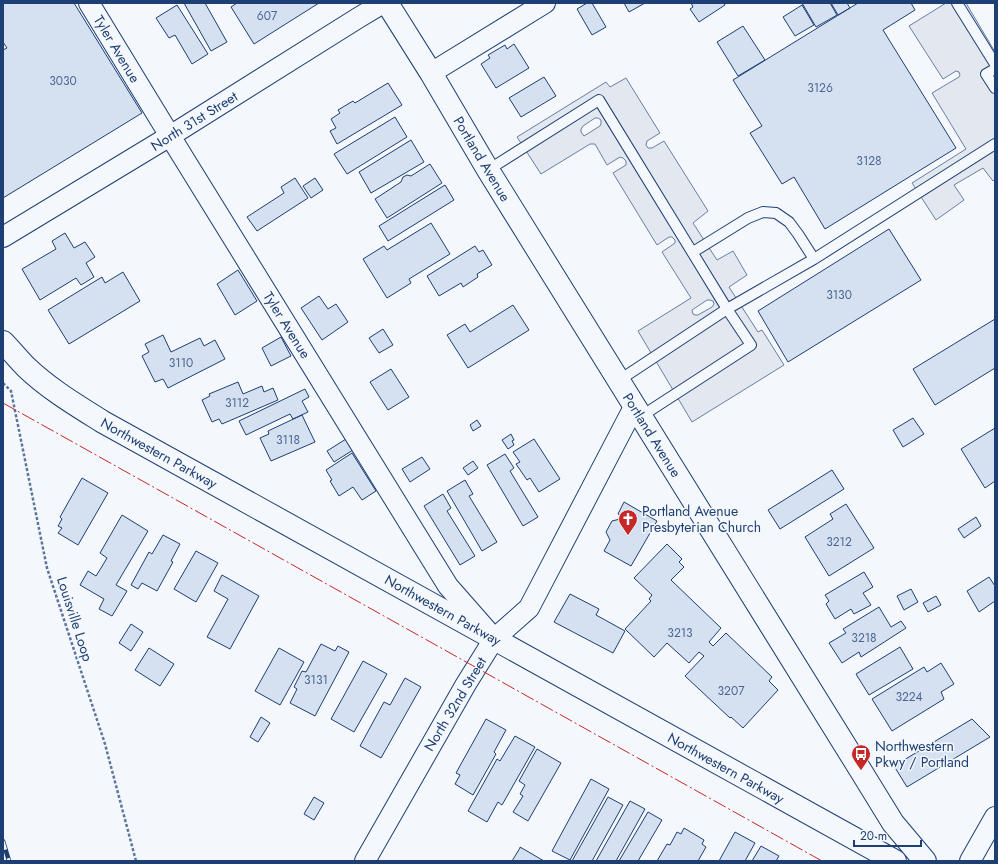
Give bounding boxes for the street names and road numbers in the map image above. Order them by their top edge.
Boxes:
street label: Tyler Avenue [89,12,145,86]
street label: North 31st Street [147,86,242,156]
street label: Portland Avenue [449,113,515,205]
street label: Tyler Avenue [259,288,315,362]
street label: Portland Avenue [618,389,686,481]
street label: Northwestern Parkway [97,413,222,494]
street label: Northwestern Parkway [381,570,506,651]
street label: Louisville Loop [52,574,98,664]
street label: North 32nd Street [419,653,491,755]
street label: Northwestern Parkway [664,728,789,809]

